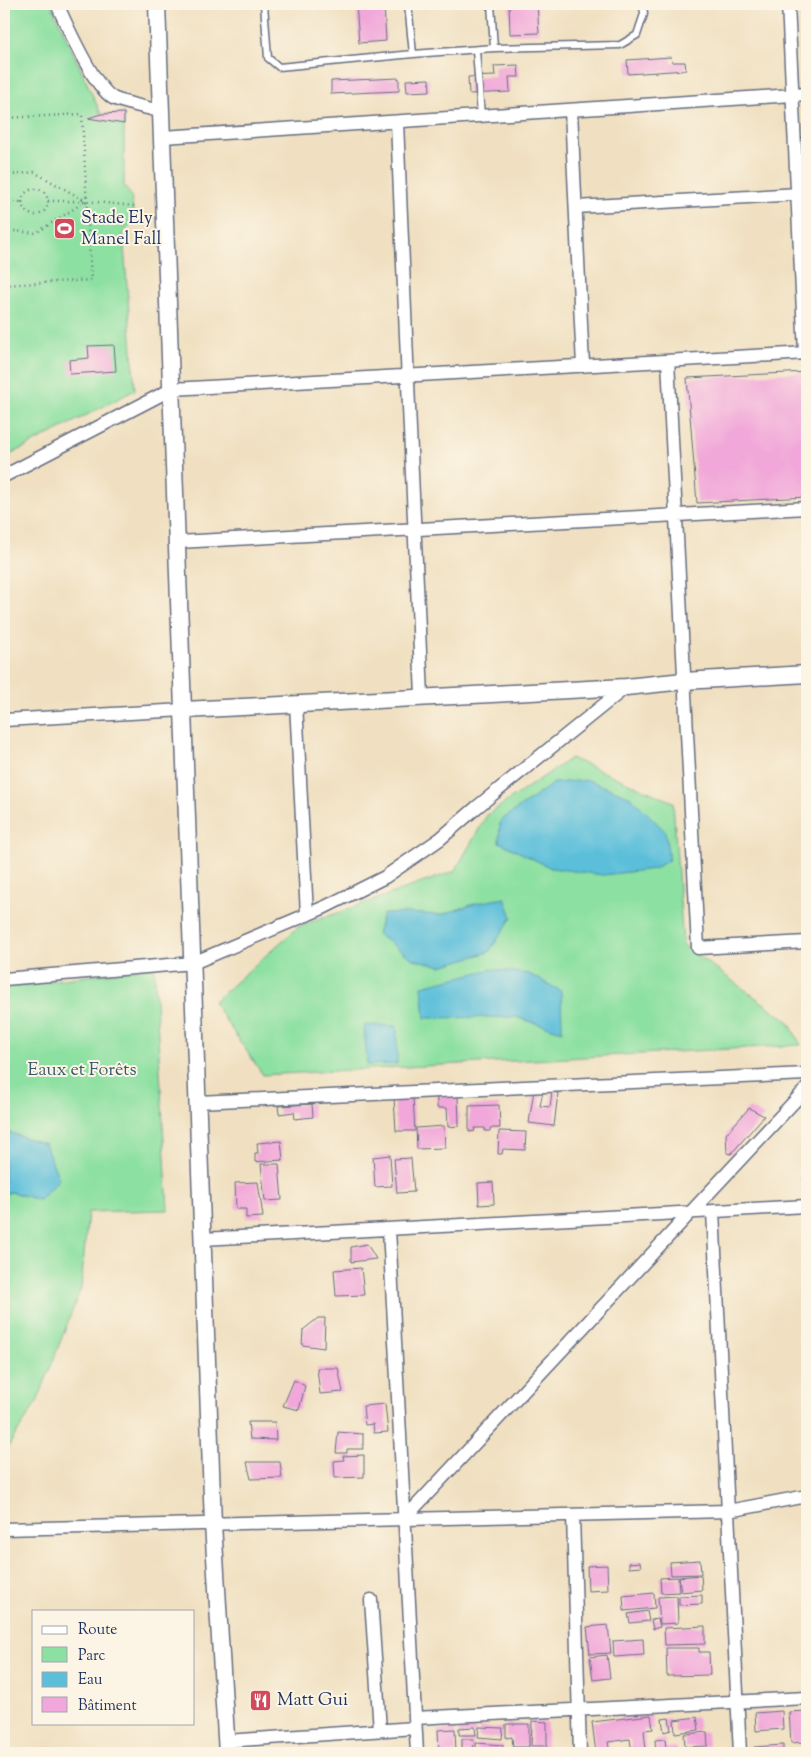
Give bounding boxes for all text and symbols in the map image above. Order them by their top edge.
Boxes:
place label: Stade Ely Manel Fall [81,206,162,253]
sports icon: Stade Ely Manel Fall [53,217,77,241]
park label: Eaux et Forêts [27,1058,137,1084]
legend [32,1610,195,1724]
text: Route [78,1620,117,1641]
text: Parc [78,1646,106,1667]
text: Eau [78,1670,103,1691]
place label: Matt Gui [277,1688,348,1714]
restaurant icon: Matt Gui [249,1689,273,1713]
text: Bâtiment [78,1696,137,1717]

